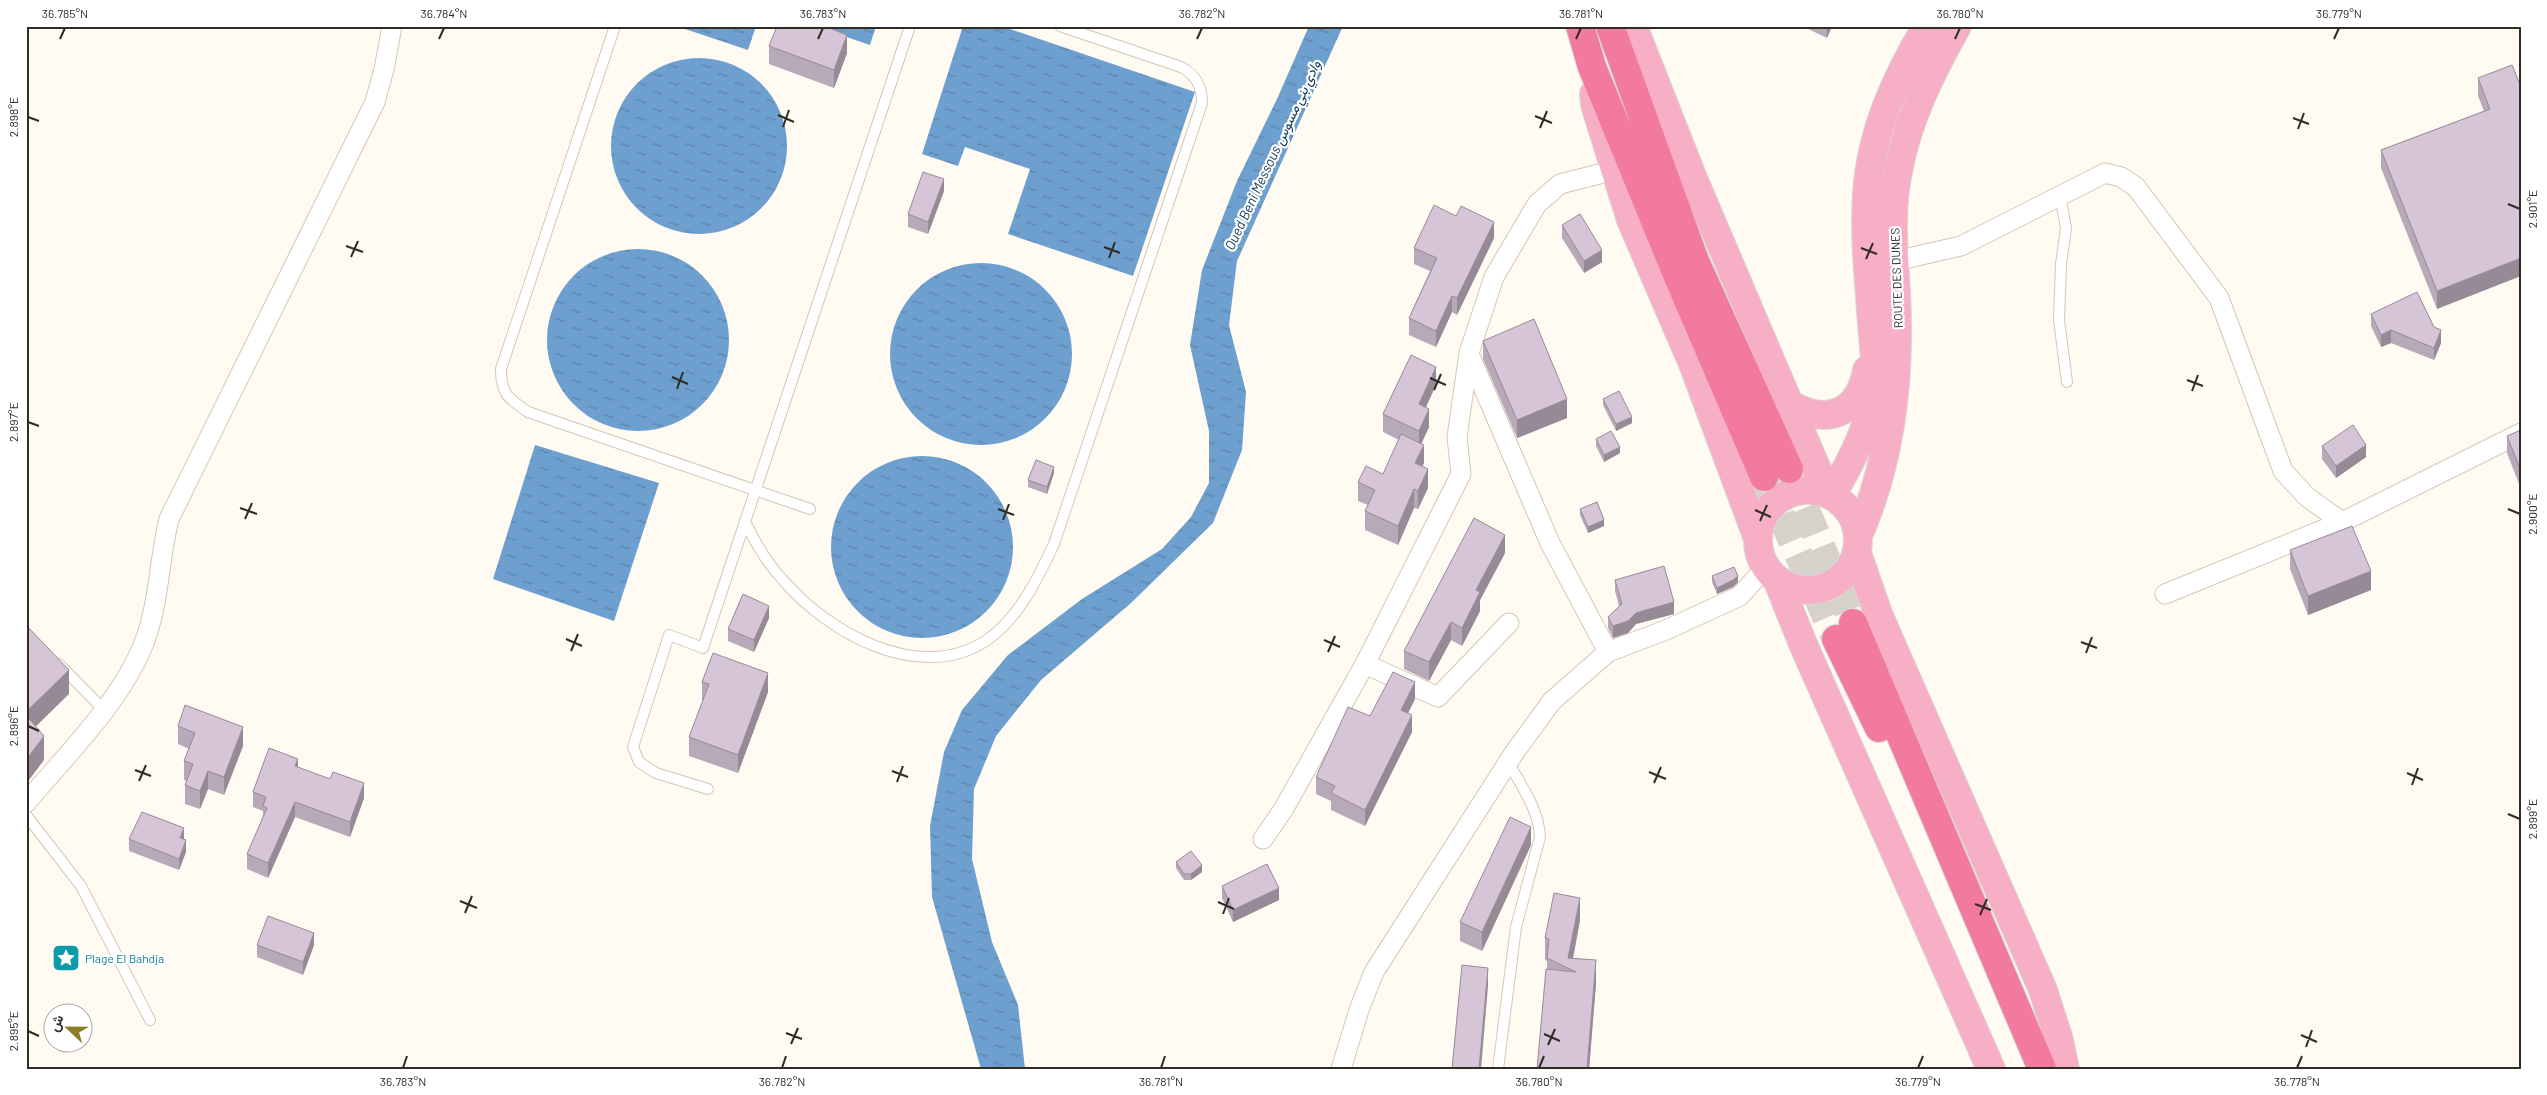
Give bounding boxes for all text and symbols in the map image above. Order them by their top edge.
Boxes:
text: 36.785°N [42,6,88,20]
text: 36.784°N [421,6,467,20]
text: 36.783°N [800,6,846,20]
text: 36.782°N [1179,6,1225,20]
text: 36.781°N [1559,6,1603,20]
text: 36.780°N [1936,6,1984,20]
text: 36.779°N [2316,6,2362,20]
water label: Oued Beni Messous وادي بني مسوس [1220,57,1327,254]
text: 2.898°E [6,97,20,137]
text: 2.901°E [2525,190,2539,228]
street label: ROUTE DES DUNES [1887,228,1905,328]
text: 2.897°E [6,402,20,442]
text: 2.900°E [2525,493,2539,535]
text: 2.896°E [6,706,20,746]
text: 2.899°E [2525,799,2539,839]
place icon: Plage El Bahdja [51,943,81,973]
place label: Plage El Bahdja [85,951,164,965]
north arrow [42,1002,92,1052]
text: 2.895°E [6,1011,20,1051]
text: ش [44,1012,68,1034]
text: 36.783°N [380,1074,426,1088]
text: 36.782°N [759,1074,805,1088]
text: 36.781°N [1139,1074,1183,1088]
text: 36.780°N [1515,1074,1563,1088]
text: 36.779°N [1895,1074,1941,1088]
text: 36.778°N [2274,1074,2320,1088]

